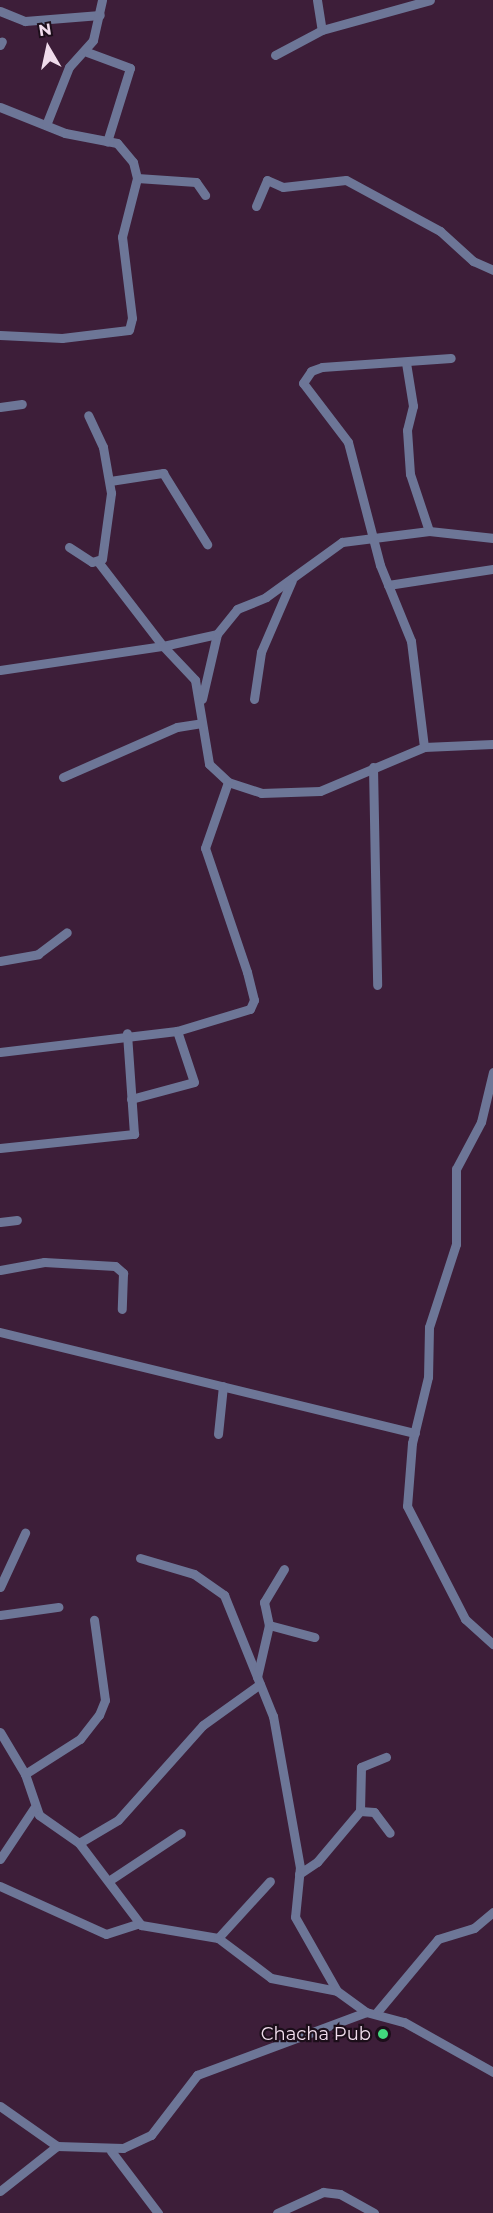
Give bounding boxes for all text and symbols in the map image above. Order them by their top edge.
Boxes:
north arrow [18,18,78,78]
text: N [37,19,53,40]
place label: Chacha Pub [261,2023,371,2045]
marker: Chacha Pub [376,2027,390,2041]

